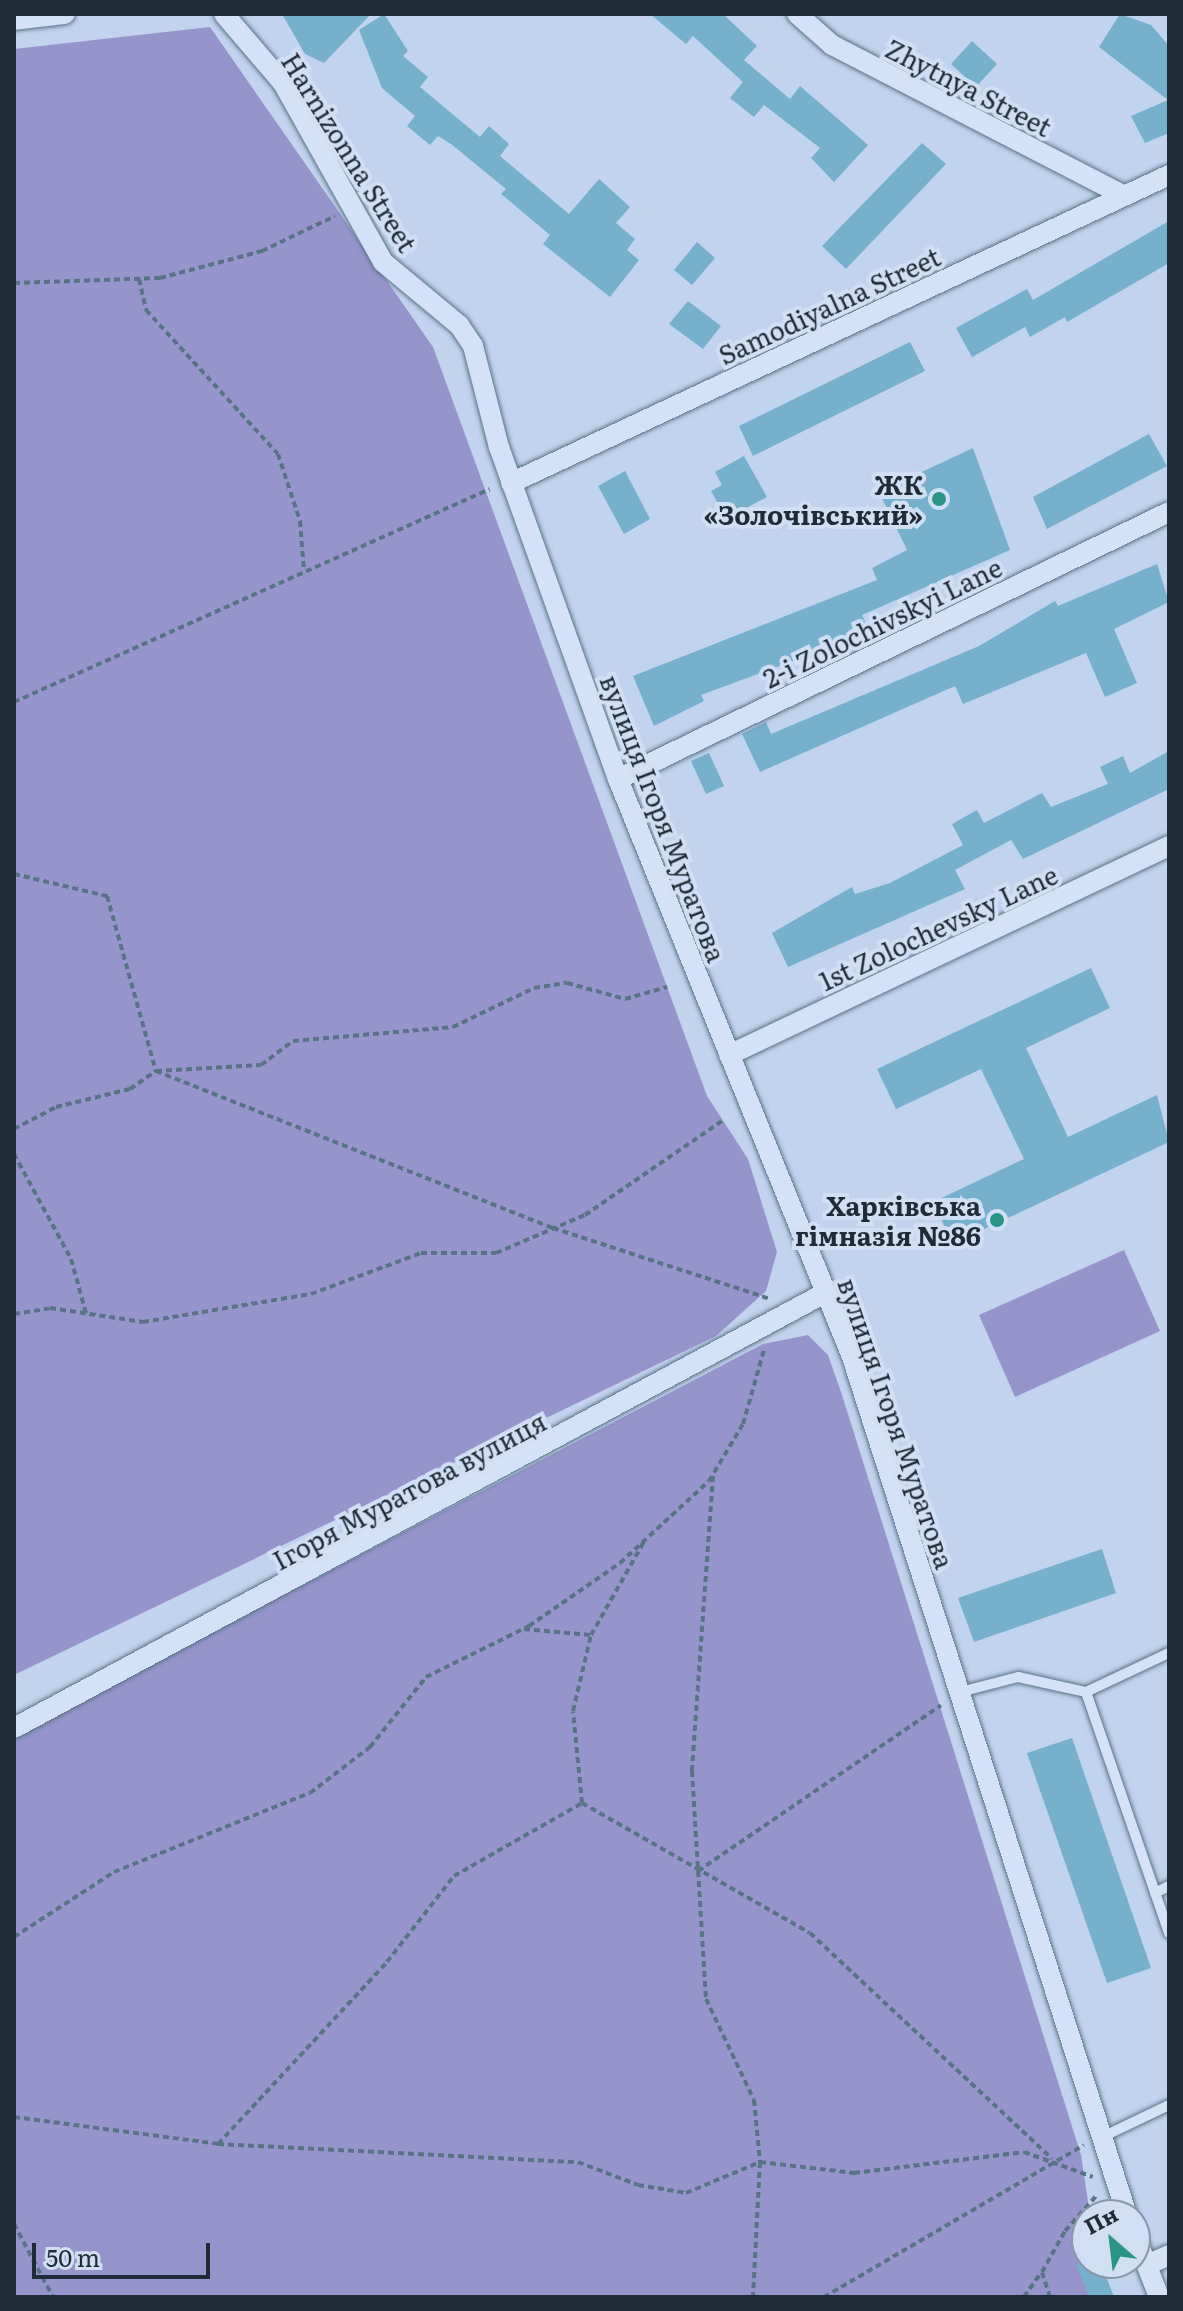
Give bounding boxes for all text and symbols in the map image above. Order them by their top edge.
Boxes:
street label: Zhytnya Street [881,32,1057,142]
street label: Harnizonna Street [276,47,424,257]
street label: Samodiyalna Street [713,240,945,370]
place label: ЖК «Золочівський» [704,468,923,530]
marker: ЖК «Золочівський» [930,490,948,508]
street label: 2-i Zolochivskyi Lane [758,551,1006,693]
street label: вулиця Ігоря Муратова [595,670,733,966]
street label: 1st Zolochevsky Lane [814,858,1062,996]
place label: Харківська гімназія №86 [795,1189,981,1250]
marker: Харківська гімназія №86 [988,1211,1006,1229]
street label: вулиця Ігоря Муратова [833,1274,961,1572]
street label: Ігоря Муратова вулиця [267,1405,551,1575]
text: Пн [1078,2197,1123,2242]
north arrow [1071,2199,1151,2279]
scale bar [36,2227,214,2277]
text: 50 m [46,2239,100,2274]

